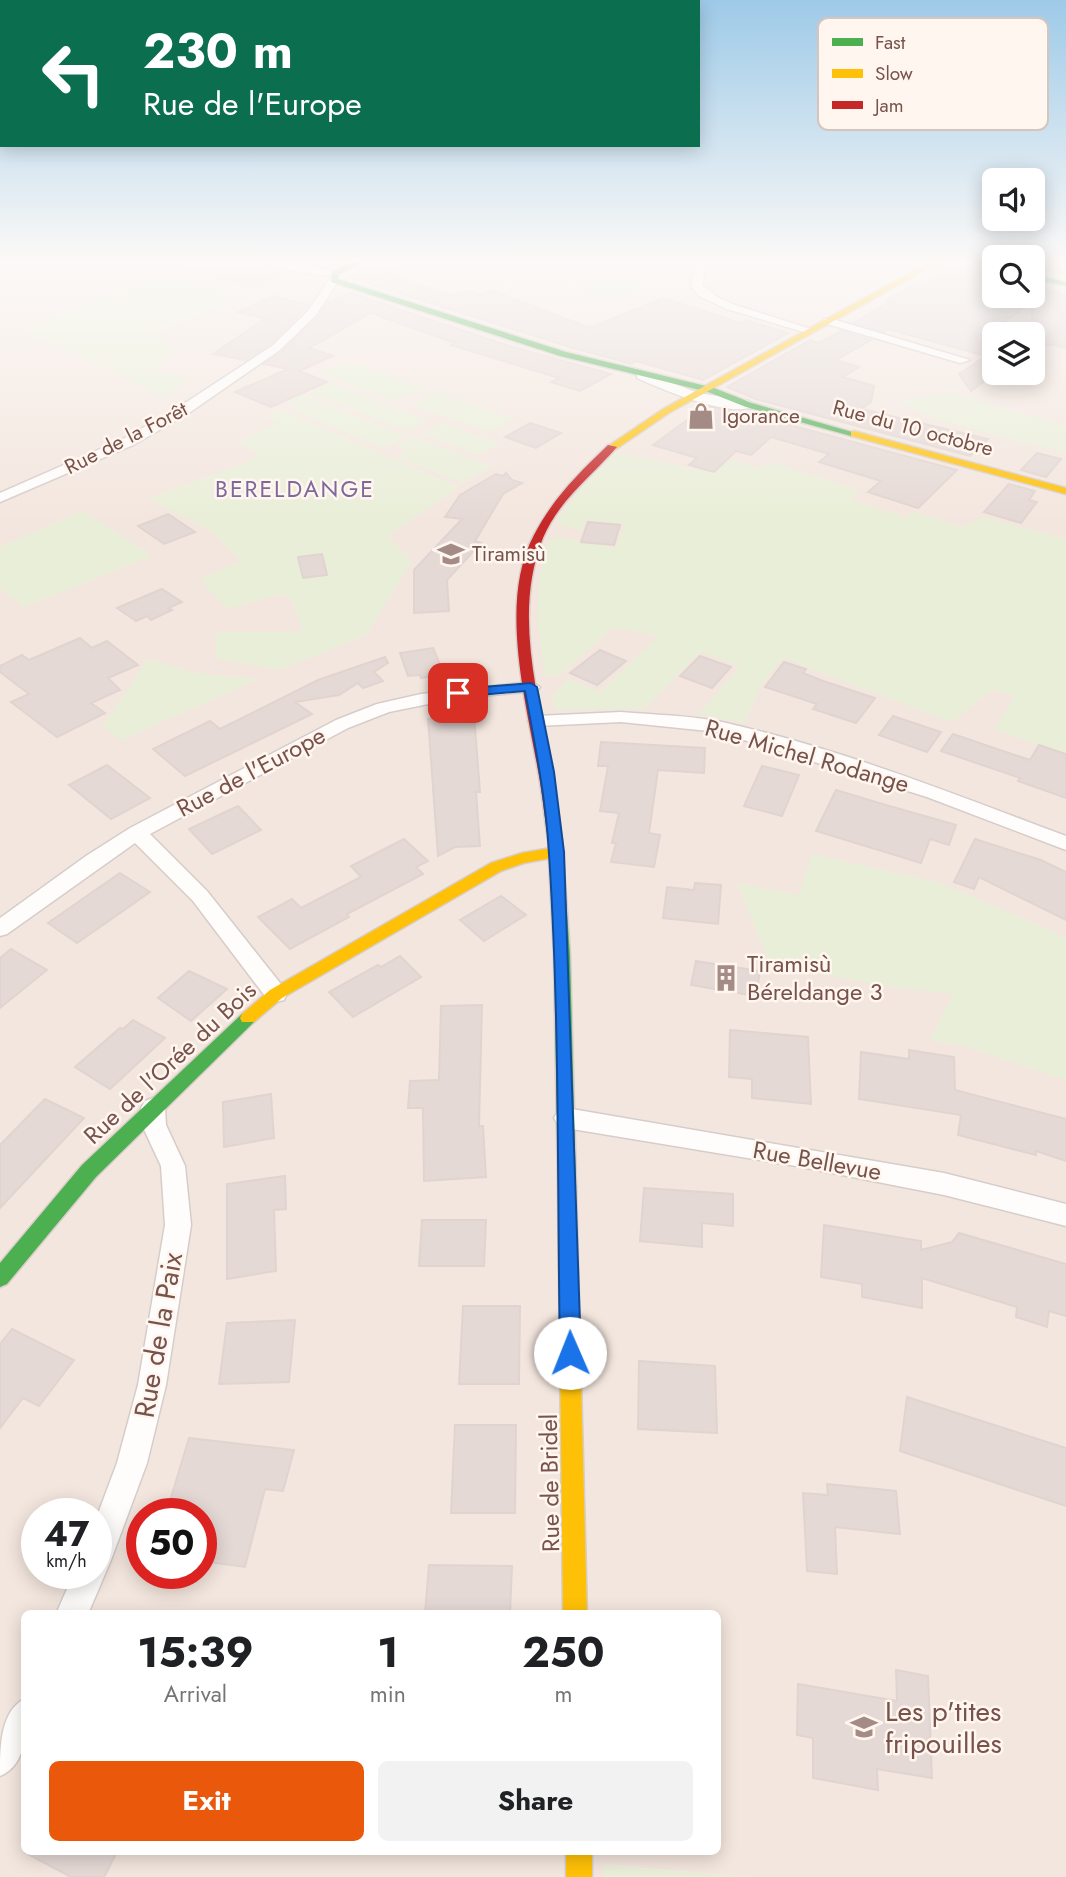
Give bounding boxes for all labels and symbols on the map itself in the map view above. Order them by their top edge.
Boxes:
legend [818,18,1048,130]
text: Fast [875,29,906,56]
text: Slow [875,60,913,87]
text: Jam [872,92,904,119]
street label: Rue du 10 octobre [829,392,997,464]
street label: Rue de la Forêt [59,394,193,482]
shop icon: Igorance [686,401,716,431]
place label: Igorance [722,401,800,431]
district label: BERELDANGE [215,472,375,506]
school or university icon: Tiramisù [436,539,466,569]
place label: Tiramisù [472,539,546,569]
pin [428,663,488,723]
street label: Rue Michel Rodange [701,710,913,801]
street label: Rue de l'Europe [170,718,331,826]
place label: Tiramisù Béreldange 3 [747,946,883,1009]
building icon: Tiramisù Béreldange 3 [711,963,741,993]
street label: Rue de l'Orée du Bois [75,973,264,1152]
street label: Rue Bellevue [750,1132,884,1189]
street label: Rue de la Paix [124,1249,193,1421]
position arrow [533,1316,607,1390]
street label: Rue de Bridel [531,1414,568,1552]
speed limit sign: 50 [126,1498,217,1589]
place label: Les p'tites fripouilles [885,1691,1002,1764]
school or university icon: Les p'tites fripouilles [849,1712,879,1742]

